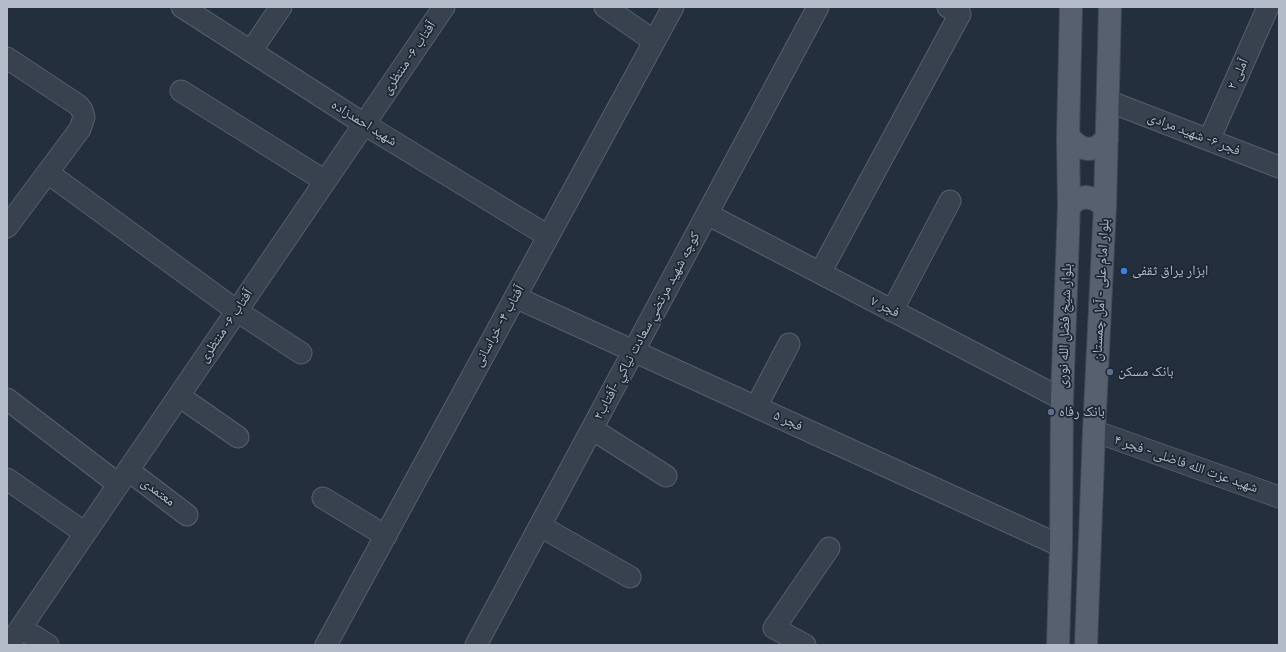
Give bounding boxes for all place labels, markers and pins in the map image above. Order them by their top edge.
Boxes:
place label: ابزار یراق ثقفی [1132,263,1208,279]
marker: ابزار یراق ثقفی [1119,266,1129,276]
place label: بانک مسکن [1118,364,1174,380]
marker: بانک مسکن [1105,367,1115,377]
place label: بانک رفاه [1059,404,1105,420]
marker: بانک رفاه [1046,407,1056,417]

